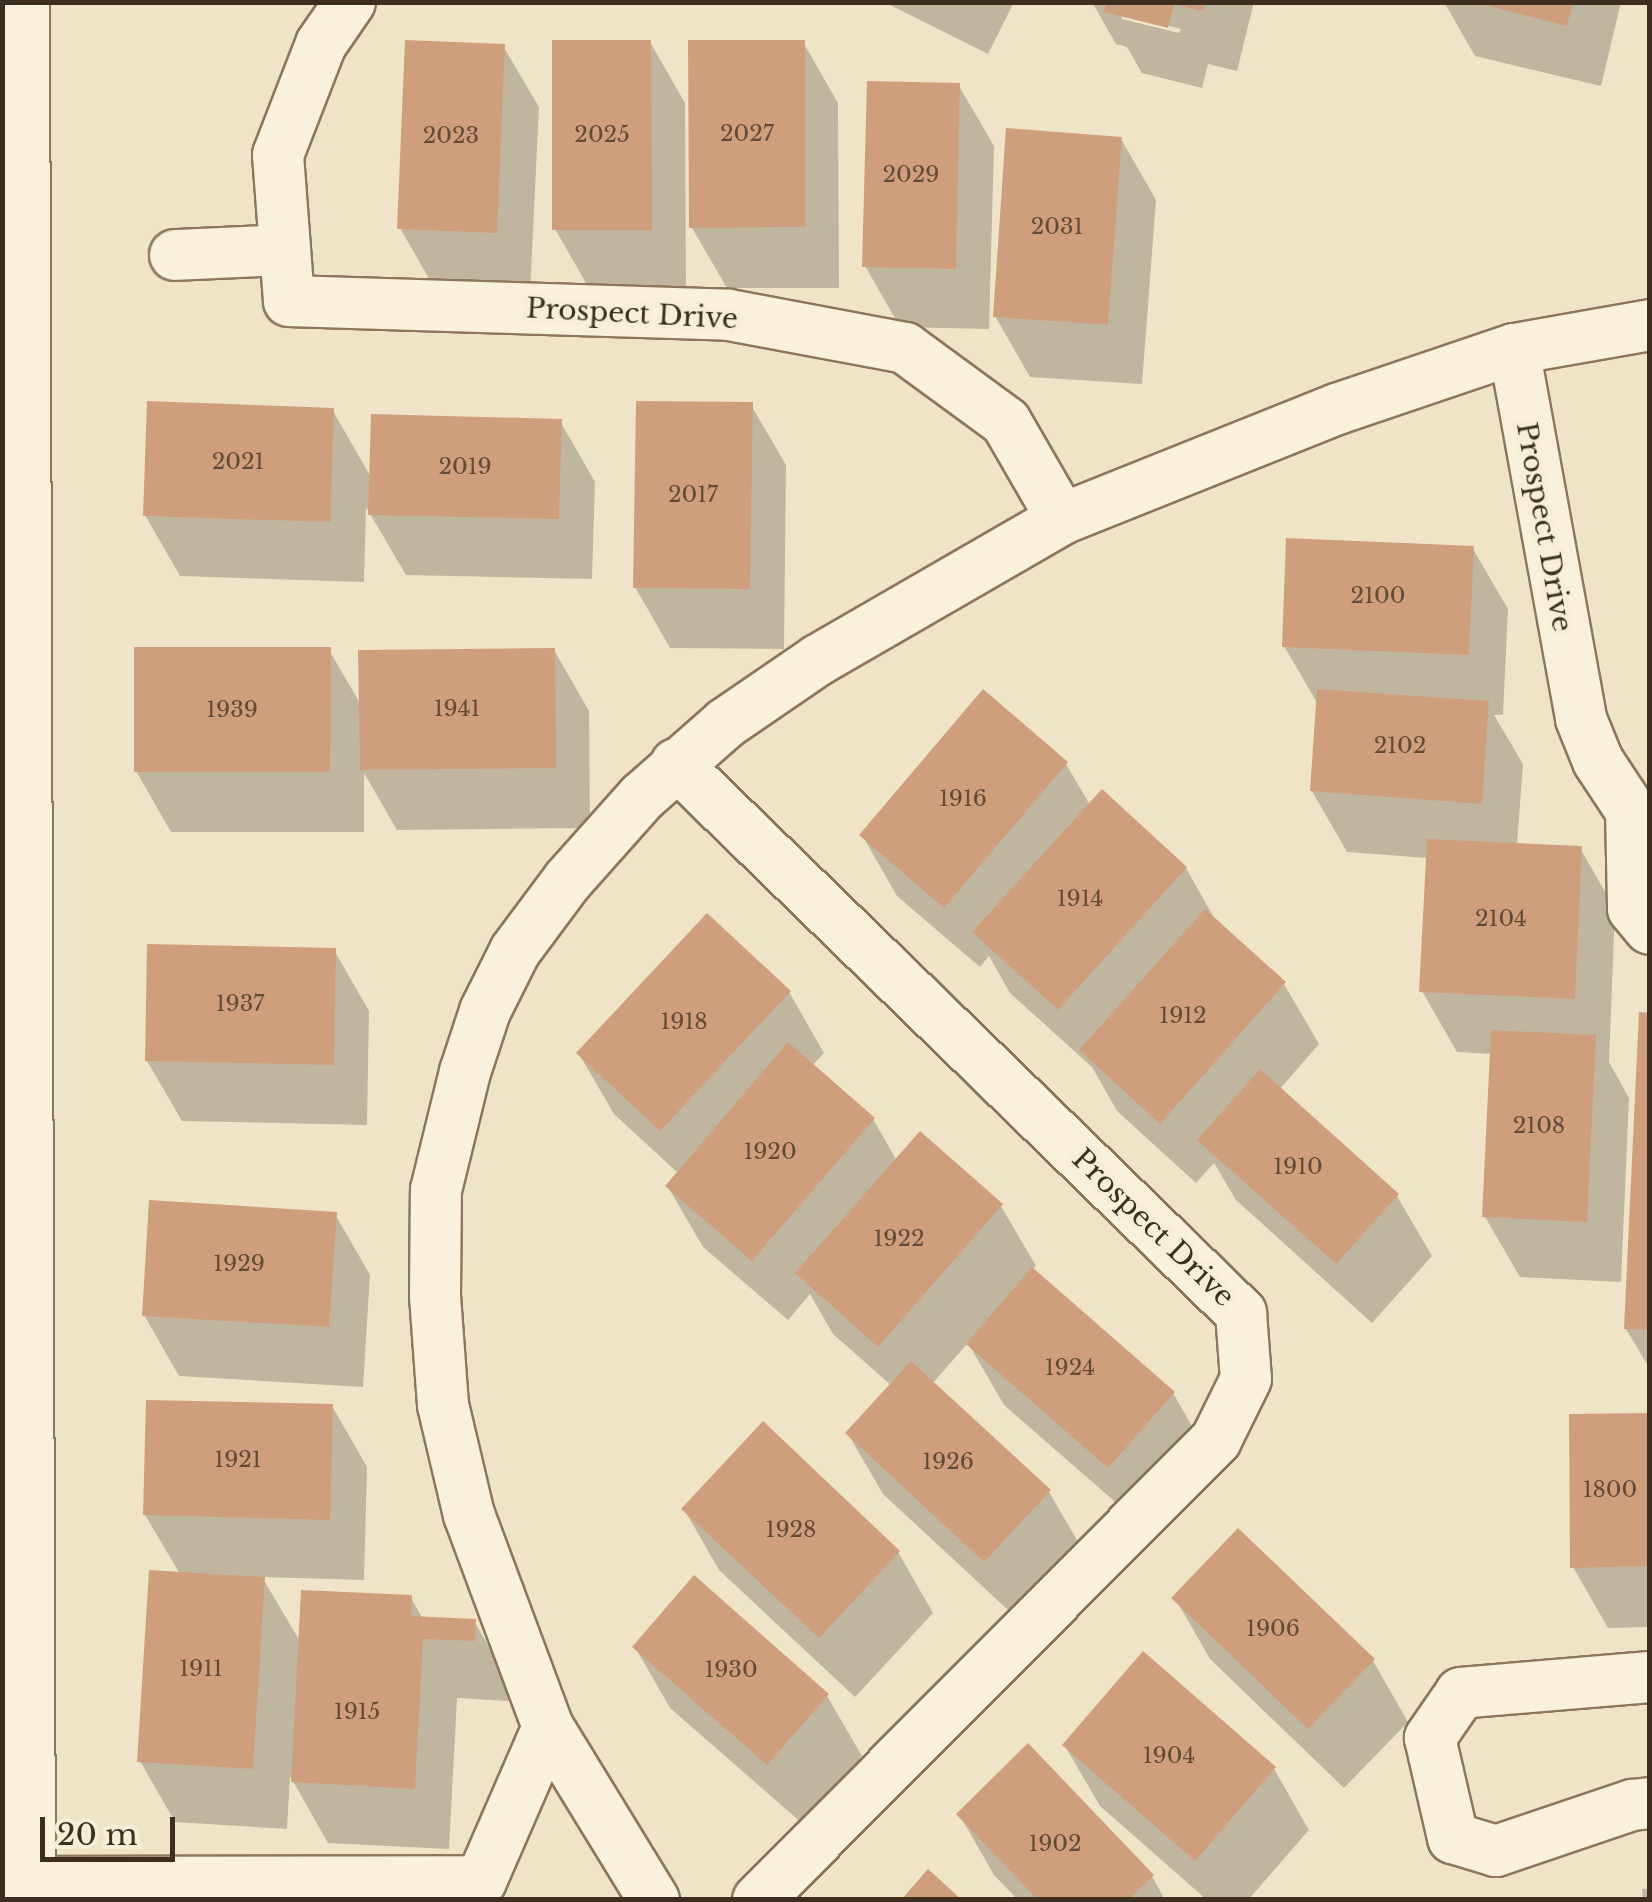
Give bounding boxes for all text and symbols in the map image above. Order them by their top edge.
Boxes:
house number: 2027 [720,121,774,147]
house number: 2025 [574,122,630,148]
house number: 2023 [423,123,479,149]
house number: 2029 [883,162,939,188]
house number: 2031 [1031,214,1083,240]
street label: Prospect Drive [525,292,739,336]
street label: Prospect Drive [1509,420,1579,634]
house number: 2021 [212,449,264,475]
house number: 2019 [438,454,492,480]
house number: 2017 [668,482,718,508]
house number: 2100 [1351,583,1405,609]
house number: 1941 [434,696,480,722]
house number: 1939 [206,697,258,723]
house number: 2102 [1374,733,1426,759]
house number: 1916 [939,786,987,812]
house number: 1914 [1057,886,1103,912]
house number: 2104 [1475,906,1527,932]
house number: 1937 [216,991,264,1017]
house number: 1912 [1159,1003,1207,1029]
house number: 1918 [660,1009,708,1035]
house number: 2108 [1513,1113,1565,1139]
house number: 1920 [743,1139,797,1165]
street label: Prospect Drive [1065,1142,1241,1314]
house number: 1910 [1273,1154,1323,1180]
house number: 1922 [873,1226,925,1252]
house number: 1929 [213,1251,265,1277]
house number: 1924 [1045,1355,1095,1381]
house number: 1921 [214,1447,262,1473]
house number: 1926 [922,1449,974,1475]
house number: 1800 [1583,1477,1637,1503]
house number: 1928 [766,1517,816,1543]
house number: 1906 [1246,1616,1300,1642]
house number: 1911 [179,1656,223,1682]
house number: 1930 [704,1657,758,1683]
house number: 1915 [334,1699,380,1725]
house number: 1904 [1143,1743,1195,1769]
scale bar [45,1797,180,1859]
text: 20 m [57,1816,138,1853]
house number: 1902 [1028,1831,1082,1857]

